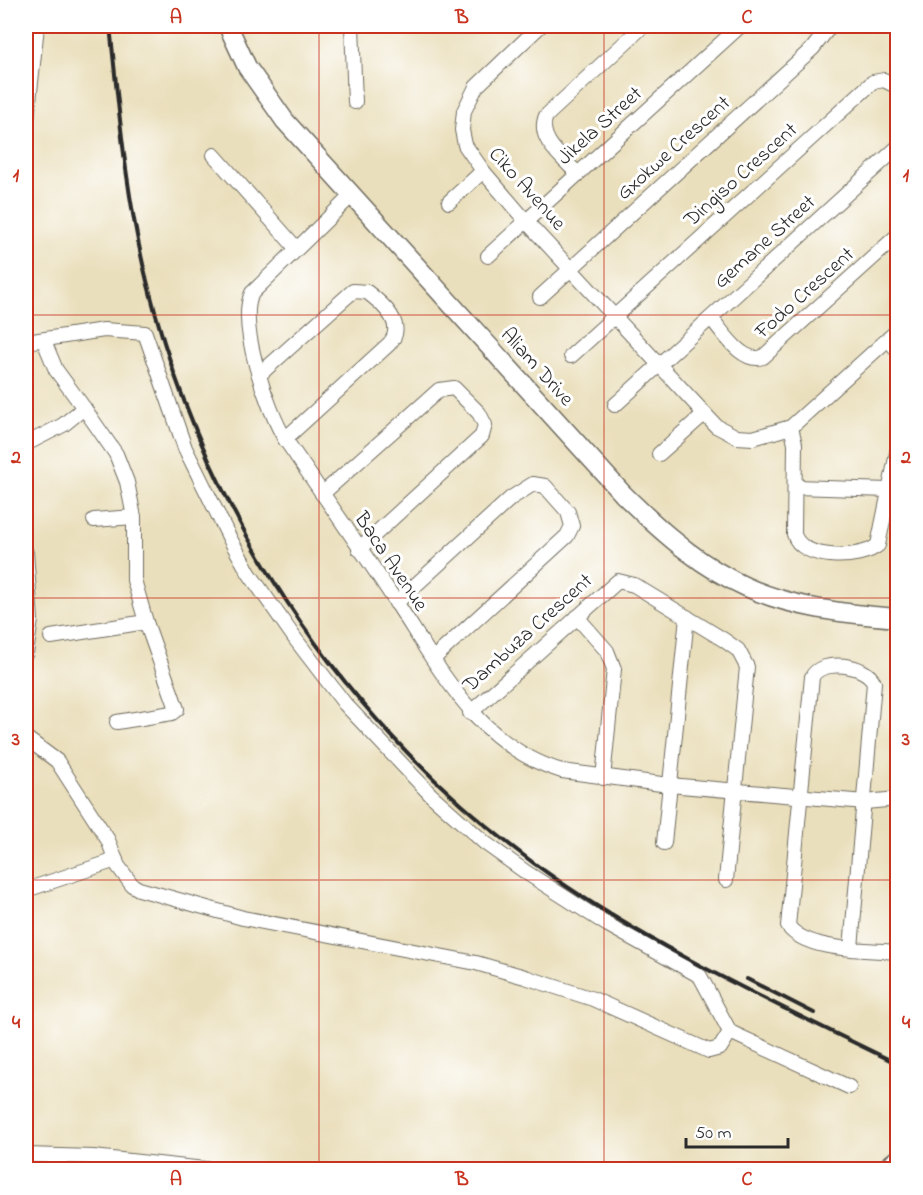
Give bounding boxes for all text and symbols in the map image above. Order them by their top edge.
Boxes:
text: A [170,4,182,33]
text: B [454,4,469,33]
text: C [742,4,753,33]
street label: Jikela Street [551,80,650,173]
street label: Gxokwe Crescent [611,89,738,208]
street label: Dingiso Crescent [677,116,806,237]
street label: Ciko Avenue [481,141,573,238]
text: 1 [13,162,20,191]
text: 1 [903,162,910,191]
street label: Gemane Street [708,188,823,297]
street label: Fodo Crescent [748,241,862,347]
street label: Aliam Drive [493,321,581,414]
text: 2 [10,444,21,473]
text: 2 [900,444,911,473]
street label: Baca Avenue [345,506,435,618]
street label: Dambuza Crescent [456,567,600,701]
text: 3 [11,726,20,755]
text: 3 [901,726,910,755]
text: 4 [12,1009,21,1038]
text: 4 [902,1009,911,1038]
scale bar [686,1111,788,1149]
text: 50 m [695,1121,732,1147]
text: A [170,1166,182,1195]
text: B [454,1166,469,1195]
text: C [742,1166,753,1195]

